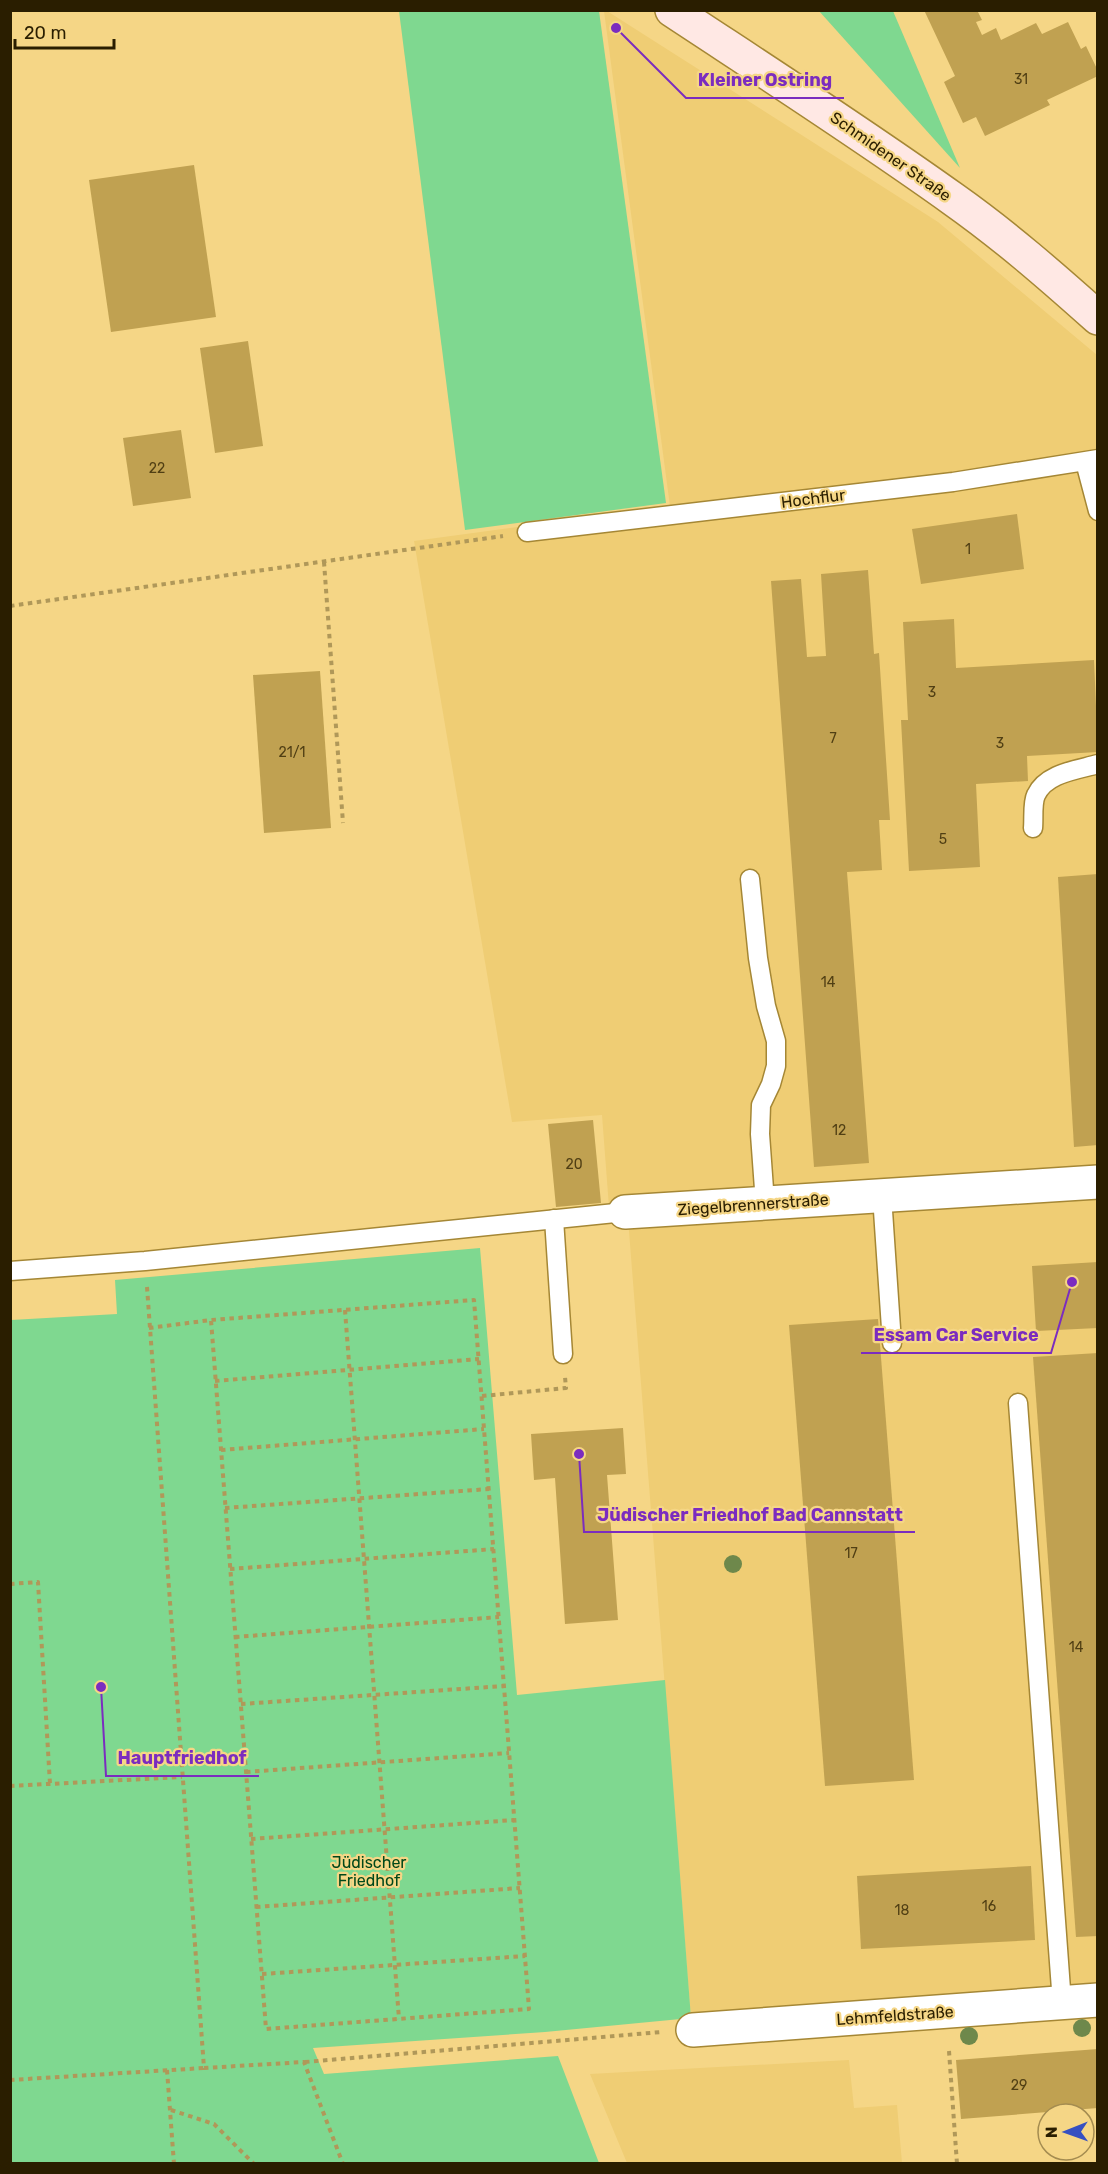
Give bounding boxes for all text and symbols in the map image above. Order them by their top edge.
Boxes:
scale bar [15,12,114,50]
text: 20 m [24,22,66,44]
callout: Kleiner Ostring [686,62,844,98]
text: Kleiner Ostring [698,69,832,91]
house number: 31 [1014,71,1028,88]
street label: Schmidener Straße [827,108,955,205]
house number: 22 [149,460,165,477]
street label: Hochflur [780,485,846,512]
house number: 1 [965,541,971,558]
house number: 3 [928,684,936,701]
house number: 7 [829,730,837,747]
house number: 3 [996,735,1004,752]
house number: 21/1 [279,744,305,761]
house number: 5 [939,831,947,848]
house number: 14 [821,974,836,991]
house number: 12 [832,1122,846,1139]
house number: 20 [565,1156,583,1173]
street label: Ziegelbrennerstraße [677,1190,829,1219]
callout: Essam Car Service [861,1317,1051,1353]
text: Essam Car Service [873,1324,1039,1346]
callout: Jüdischer Friedhof Bad Cannstatt [584,1496,915,1532]
text: Jüdischer Friedhof Bad Cannstatt [597,1504,903,1526]
house number: 17 [844,1545,858,1562]
house number: 14 [1069,1639,1084,1656]
callout: Hauptfriedhof [106,1740,259,1776]
text: Hauptfriedhof [117,1747,247,1769]
park label: Jüdischer Friedhof [332,1853,406,1890]
house number: 16 [982,1898,996,1915]
house number: 18 [895,1902,910,1919]
street label: Lehmfeldstraße [836,2002,954,2029]
house number: 29 [1011,2077,1027,2094]
north arrow [1036,2102,1096,2162]
text: N [1042,2126,1061,2138]

